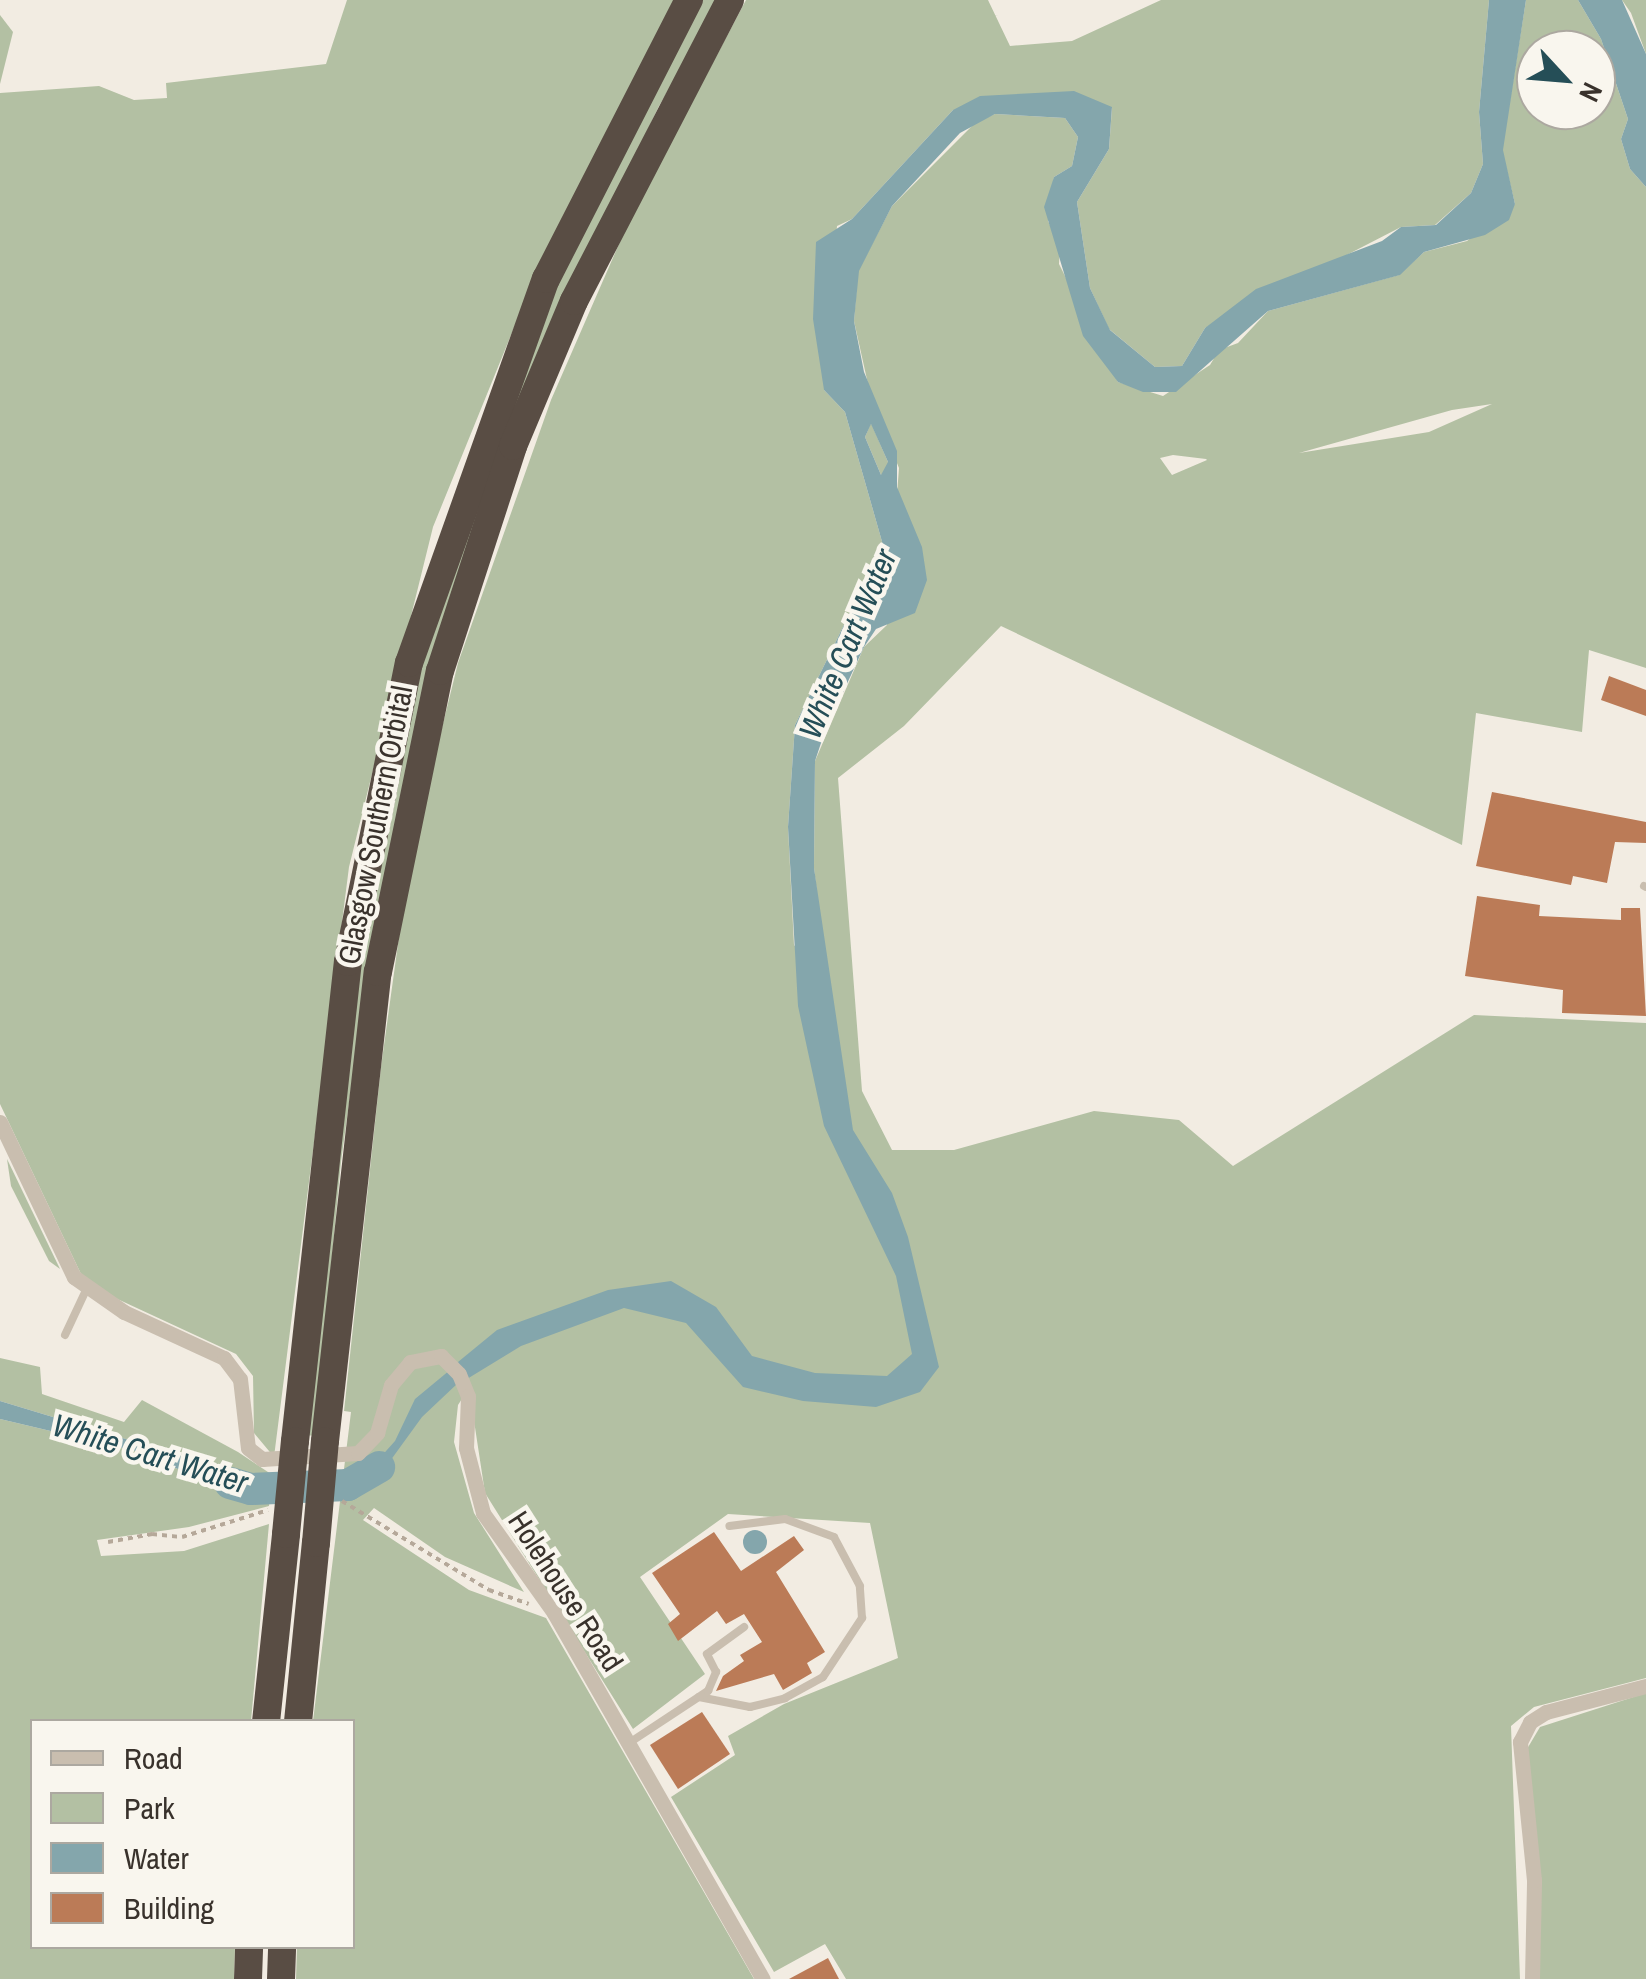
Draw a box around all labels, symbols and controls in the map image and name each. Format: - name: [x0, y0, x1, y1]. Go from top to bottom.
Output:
- north arrow: [1516, 30, 1616, 130]
- text: N: [1570, 76, 1612, 108]
- water label: White Cart Water: [791, 543, 905, 745]
- street label: Glasgow Southern Orbital: [330, 683, 420, 967]
- water label: White Cart Water: [48, 1406, 252, 1502]
- street label: Holehouse Road: [501, 1504, 631, 1678]
- legend: [30, 1719, 355, 1949]
- text: Road: [124, 1738, 183, 1778]
- text: Park: [124, 1788, 175, 1828]
- text: Water: [124, 1838, 189, 1878]
- text: Building: [124, 1888, 214, 1928]

